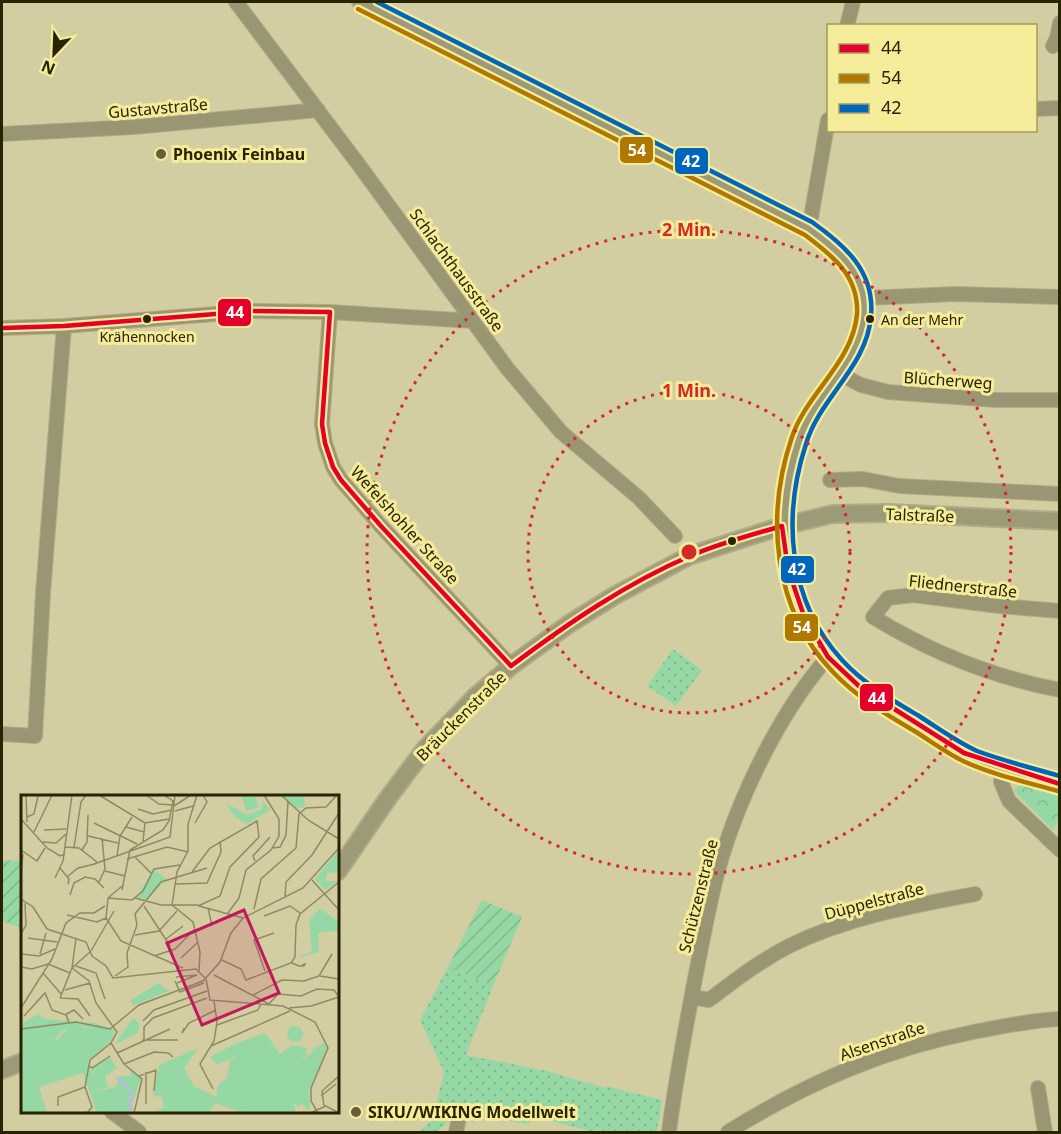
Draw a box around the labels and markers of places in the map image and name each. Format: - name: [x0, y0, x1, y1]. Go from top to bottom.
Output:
- place label: Phoenix Feinbau: [173, 143, 305, 165]
- marker: Phoenix Feinbau: [154, 147, 168, 161]
- place label: An der Mehr: [881, 310, 963, 329]
- marker: Krähennocken: [141, 313, 153, 325]
- marker: An der Mehr: [864, 313, 876, 325]
- place label: Krähennocken: [99, 327, 195, 346]
- unlabelled marker: [726, 535, 738, 547]
- centre of rings: [679, 542, 699, 562]
- place label: SIKU//WIKING Modellwelt: [368, 1101, 576, 1123]
- marker: SIKU//WIKING Modellwelt: [349, 1105, 363, 1119]

